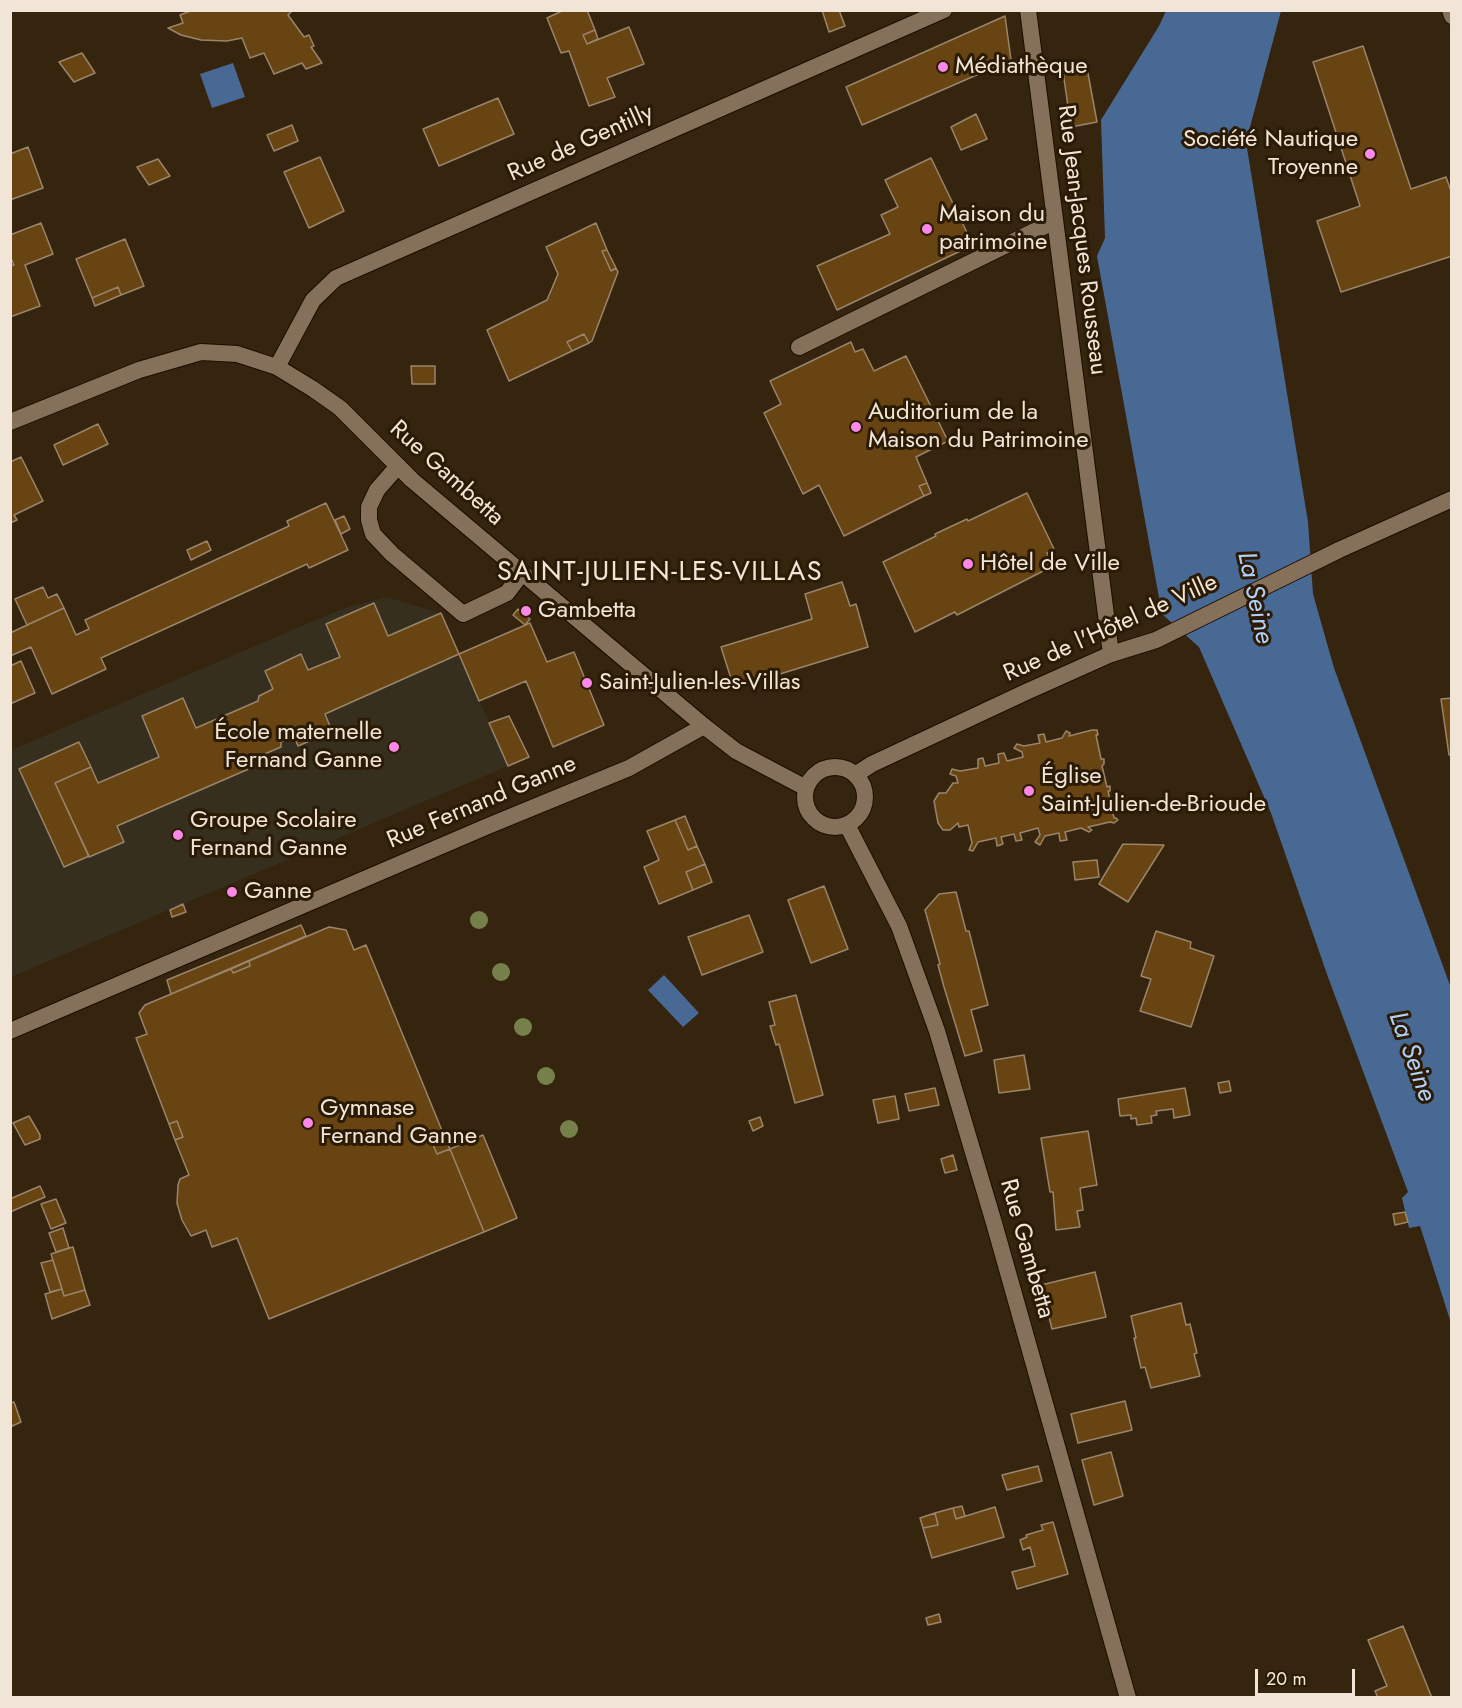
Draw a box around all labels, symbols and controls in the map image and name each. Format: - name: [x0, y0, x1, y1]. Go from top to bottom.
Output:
- place label: Médiathèque: [955, 53, 1088, 81]
- marker: Médiathèque: [936, 60, 950, 74]
- street label: Rue de Gentilly: [504, 99, 658, 189]
- street label: Rue Jean-Jacques Rousseau: [1050, 103, 1112, 377]
- place label: Société Nautique Troyenne: [1183, 126, 1358, 182]
- marker: Société Nautique Troyenne: [1363, 147, 1377, 161]
- place label: Maison du patrimoine: [939, 201, 1047, 257]
- marker: Maison du patrimoine: [920, 222, 934, 236]
- place label: Auditorium de la Maison du Patrimoine: [868, 399, 1089, 455]
- street label: Rue Gambetta: [383, 415, 509, 533]
- marker: Auditorium de la Maison du Patrimoine: [849, 420, 863, 434]
- water label: La Seine: [1229, 549, 1279, 647]
- place label: Hôtel de Ville: [980, 550, 1120, 578]
- district label: SAINT-JULIEN-LES-VILLAS: [497, 557, 823, 589]
- marker: Hôtel de Ville: [961, 557, 975, 571]
- street label: Rue de l'Hôtel de Ville: [1000, 569, 1222, 689]
- place label: Gambetta: [538, 597, 636, 625]
- marker: Gambetta: [519, 604, 533, 618]
- place label: Saint-Julien-les-Villas: [599, 669, 800, 697]
- marker: Saint-Julien-les-Villas: [580, 676, 594, 690]
- place label: École maternelle Fernand Ganne: [214, 719, 382, 775]
- marker: École maternelle Fernand Ganne: [387, 740, 401, 754]
- street label: Rue Fernand Ganne: [383, 750, 581, 856]
- place label: Église Saint-Julien-de-Brioude: [1041, 763, 1266, 819]
- marker: Église Saint-Julien-de-Brioude: [1022, 784, 1036, 798]
- place label: Groupe Scolaire Fernand Ganne: [190, 807, 357, 863]
- marker: Groupe Scolaire Fernand Ganne: [171, 828, 185, 842]
- place label: Ganne: [244, 878, 312, 906]
- marker: Ganne: [225, 885, 239, 899]
- water label: La Seine: [1380, 1008, 1442, 1106]
- place label: Gymnase Fernand Ganne: [320, 1095, 477, 1151]
- marker: Gymnase Fernand Ganne: [301, 1116, 315, 1130]
- street label: Rue Gambetta: [992, 1176, 1060, 1322]
- scale bar: [1258, 1657, 1358, 1695]
- text: 20 m: [1266, 1666, 1306, 1692]

